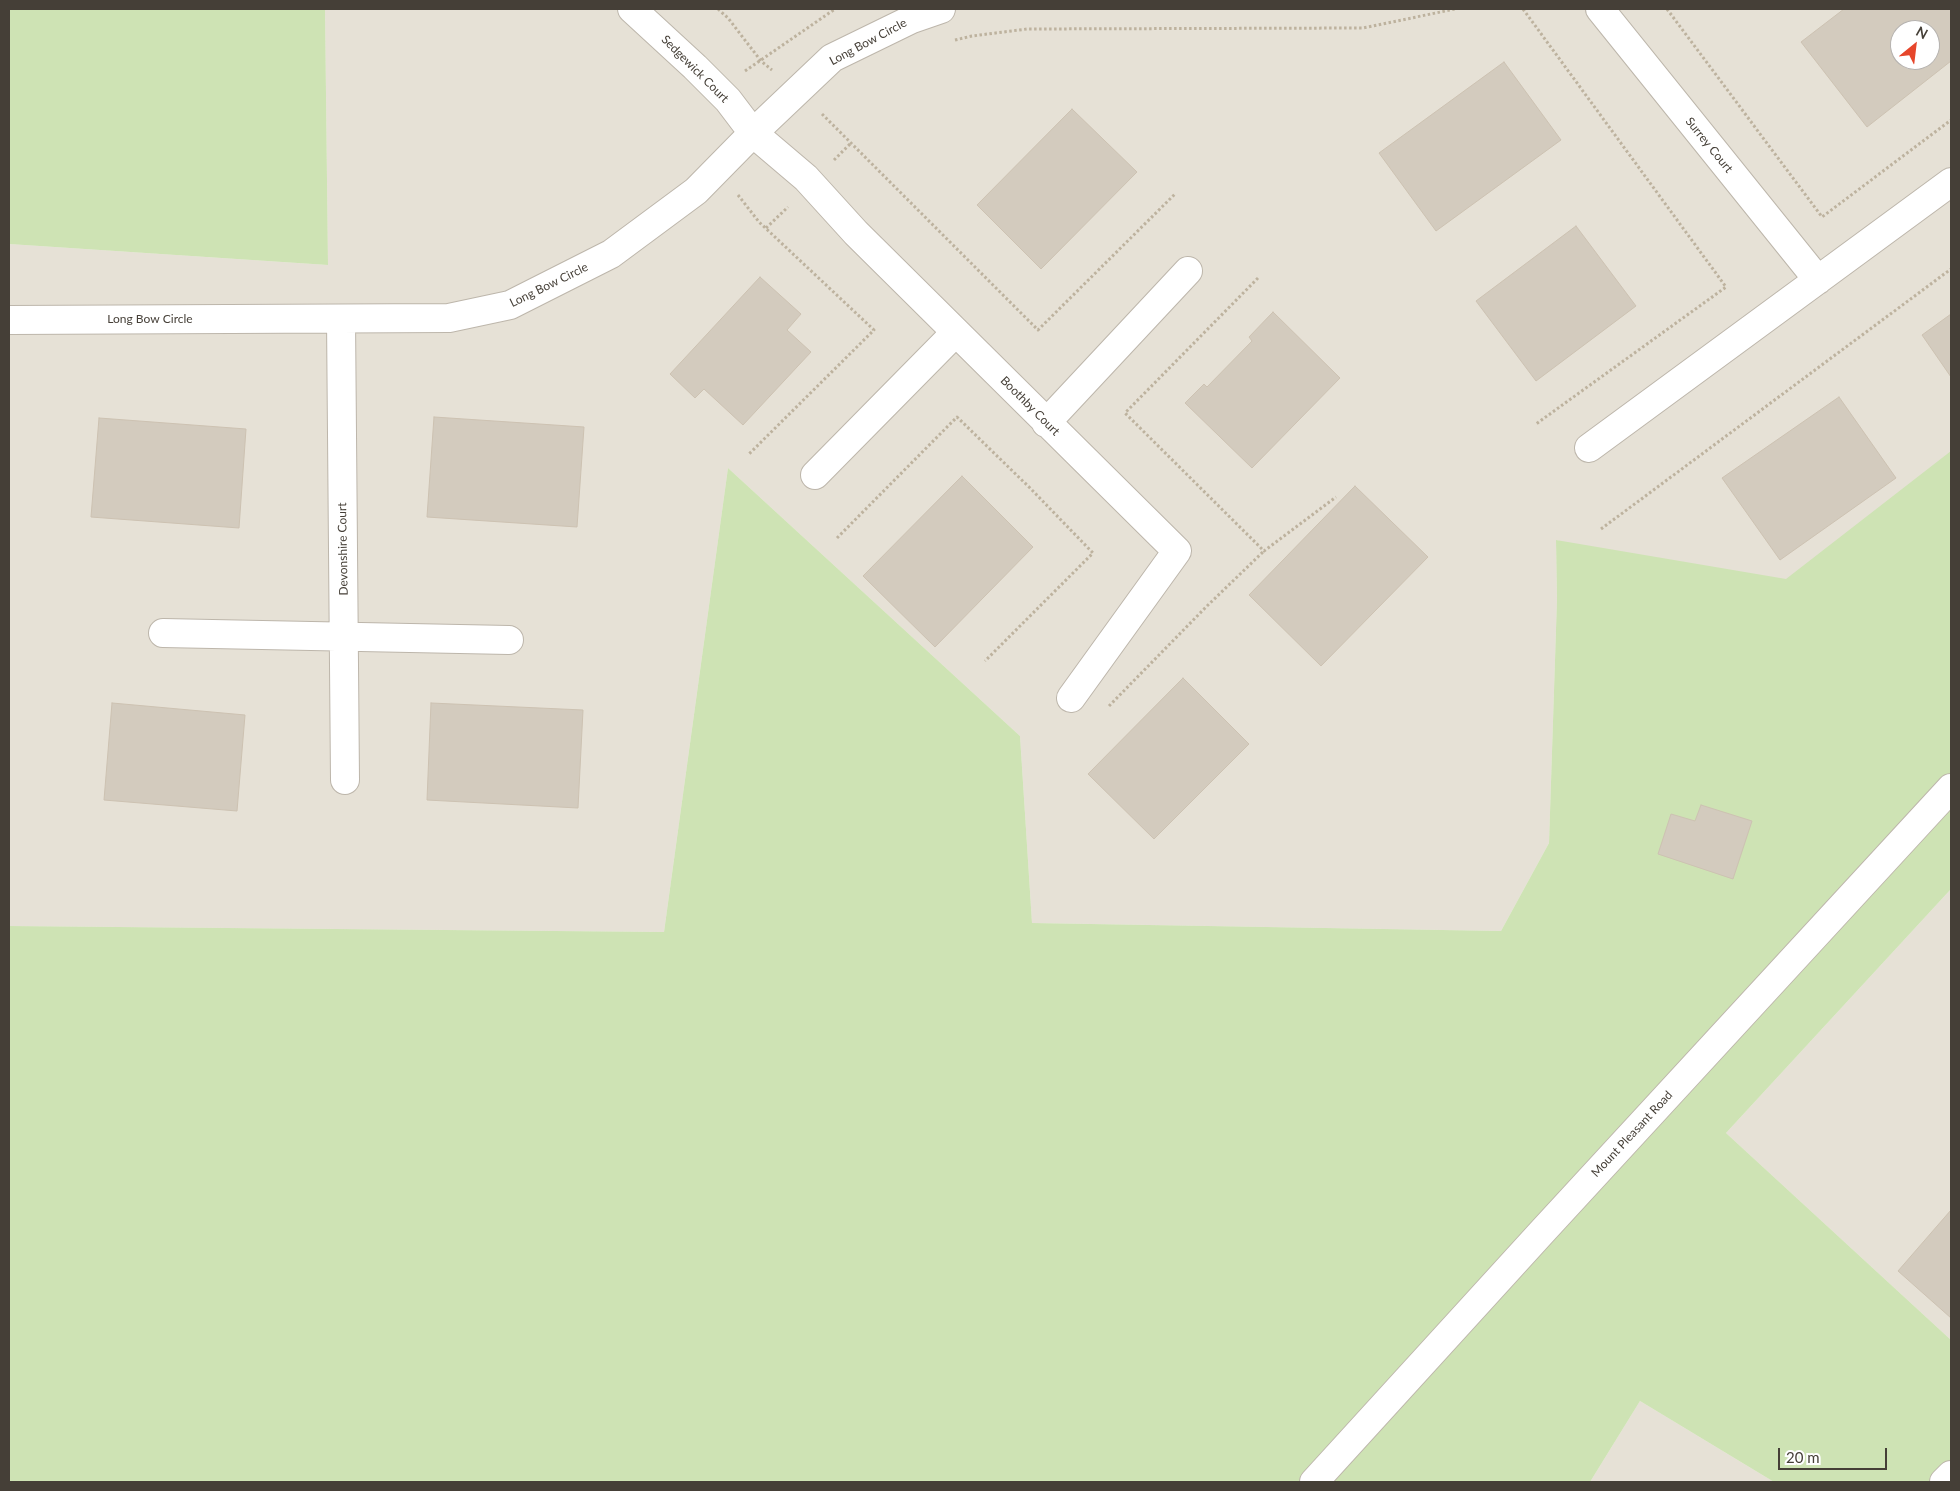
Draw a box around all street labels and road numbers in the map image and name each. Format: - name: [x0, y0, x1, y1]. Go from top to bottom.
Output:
- street label: Long Bow Circle: [827, 16, 909, 68]
- street label: Sedgewick Court: [658, 32, 732, 106]
- street label: Surrey Court: [1682, 114, 1736, 176]
- street label: Long Bow Circle: [507, 260, 591, 310]
- street label: Long Bow Circle: [107, 312, 193, 326]
- street label: Boothby Court: [997, 373, 1063, 439]
- street label: Devonshire Court: [335, 502, 351, 596]
- street label: Mount Pleasant Road: [1588, 1088, 1676, 1180]

